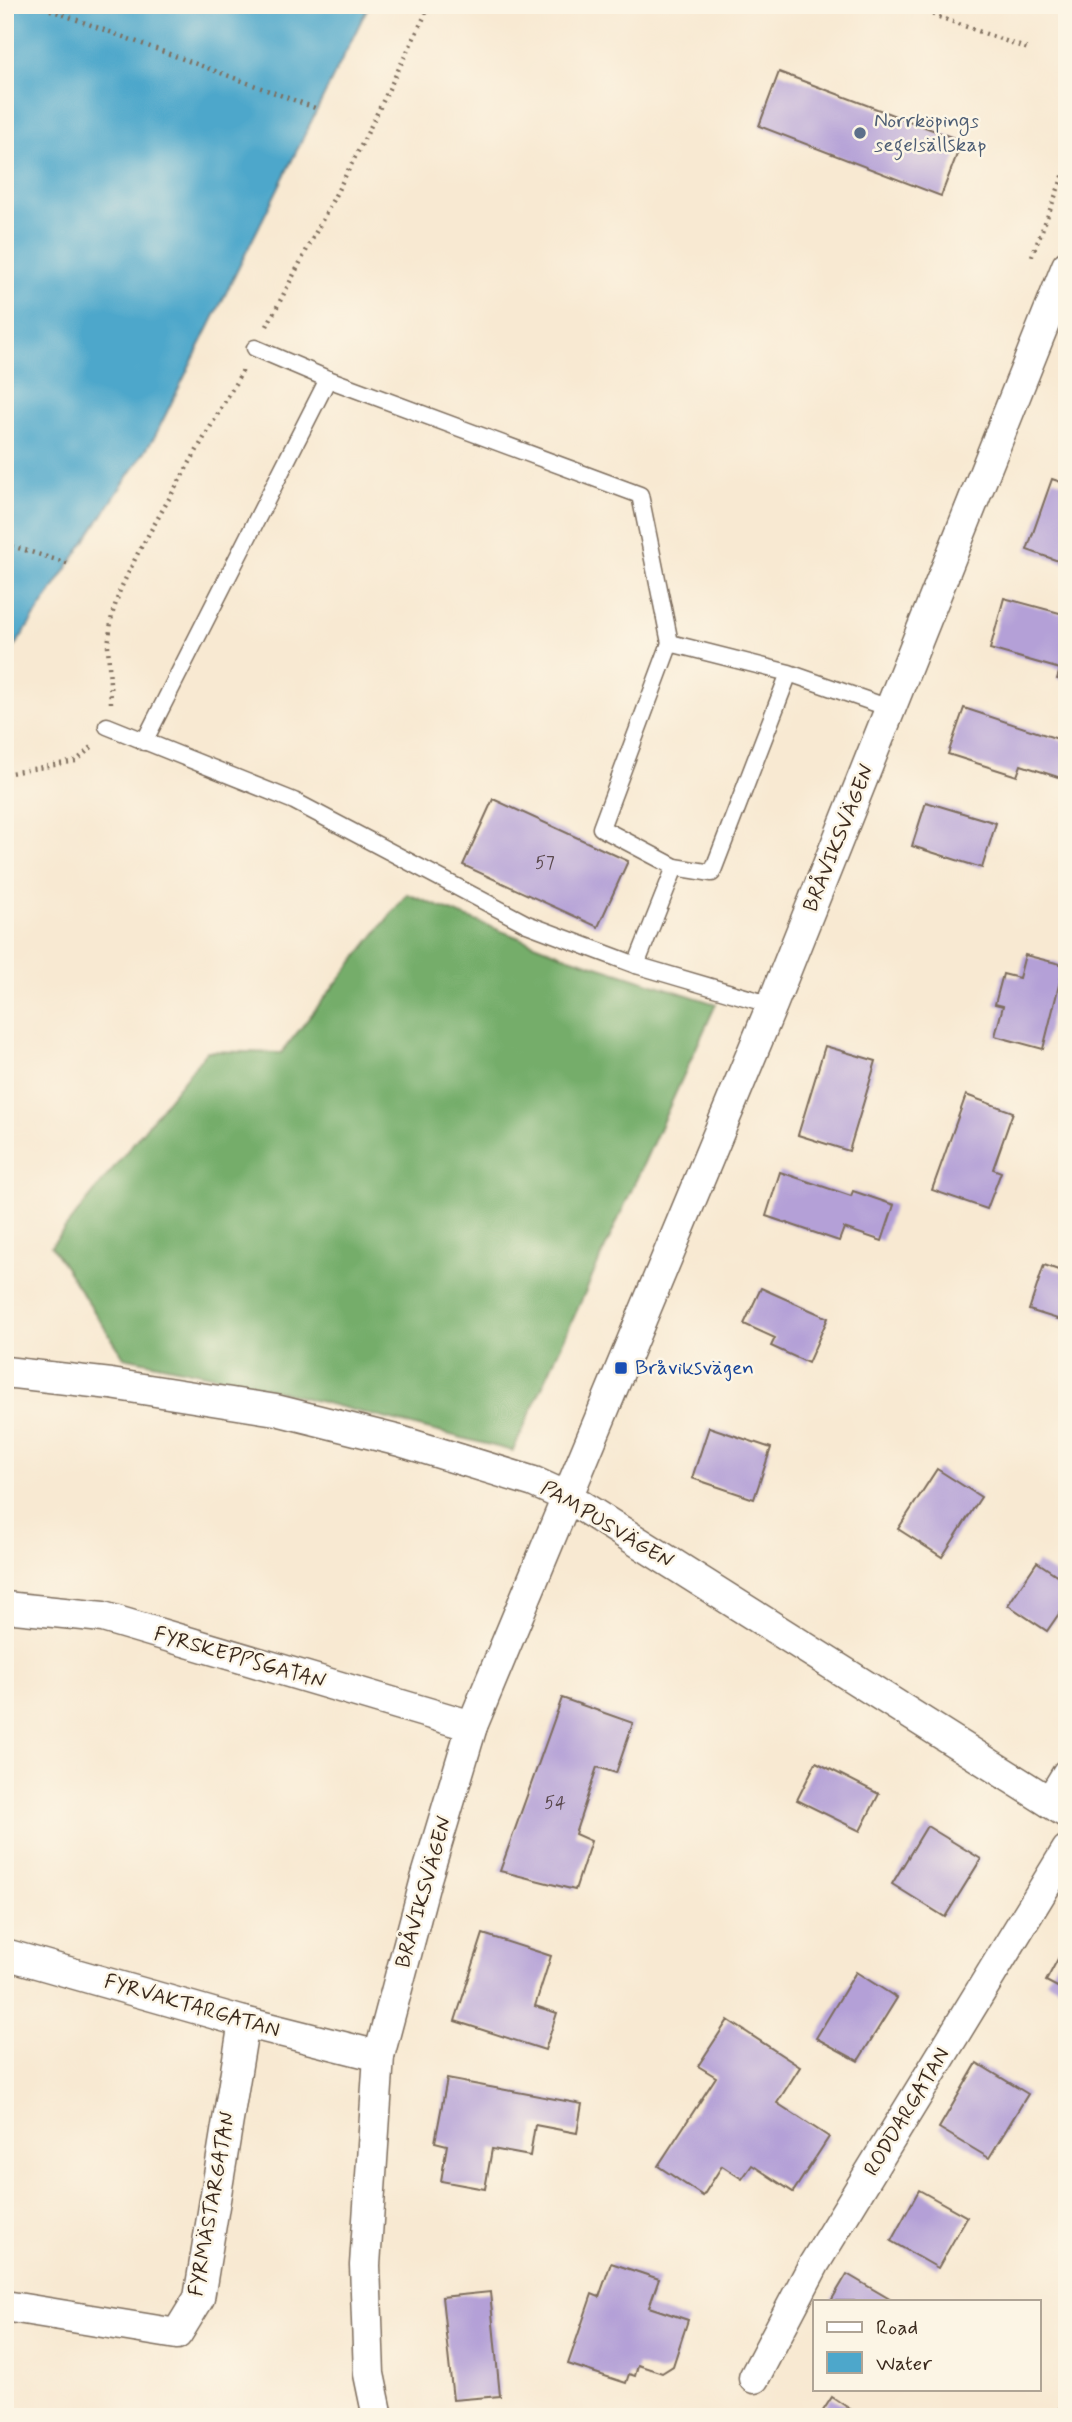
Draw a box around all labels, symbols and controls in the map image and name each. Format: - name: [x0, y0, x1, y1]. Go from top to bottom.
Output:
- place label: Norrköpings segelsällskap: [874, 107, 987, 161]
- marker: Norrköpings segelsällskap: [852, 125, 868, 141]
- street label: BRÅVIKSVÄGEN: [797, 760, 881, 916]
- house number: 57: [535, 851, 555, 875]
- place label: Bråviksvägen: [635, 1354, 754, 1382]
- marker: Bråviksvägen: [613, 1360, 629, 1376]
- street label: PAMPUSVÄGEN: [535, 1474, 679, 1576]
- street label: FYRSKEPPSGATAN: [151, 1620, 329, 1696]
- house number: 54: [544, 1791, 566, 1815]
- street label: BRÅVIKSVÄGEN: [389, 1813, 459, 1971]
- street label: FYRVAKTARGATAN: [101, 1968, 283, 2044]
- street label: RODDARGATAN: [858, 2043, 956, 2181]
- street label: FYRMÄSTARGATAN: [182, 2109, 242, 2298]
- legend: [813, 2300, 1040, 2390]
- text: Road: [876, 2314, 918, 2342]
- text: Water: [876, 2350, 932, 2378]

